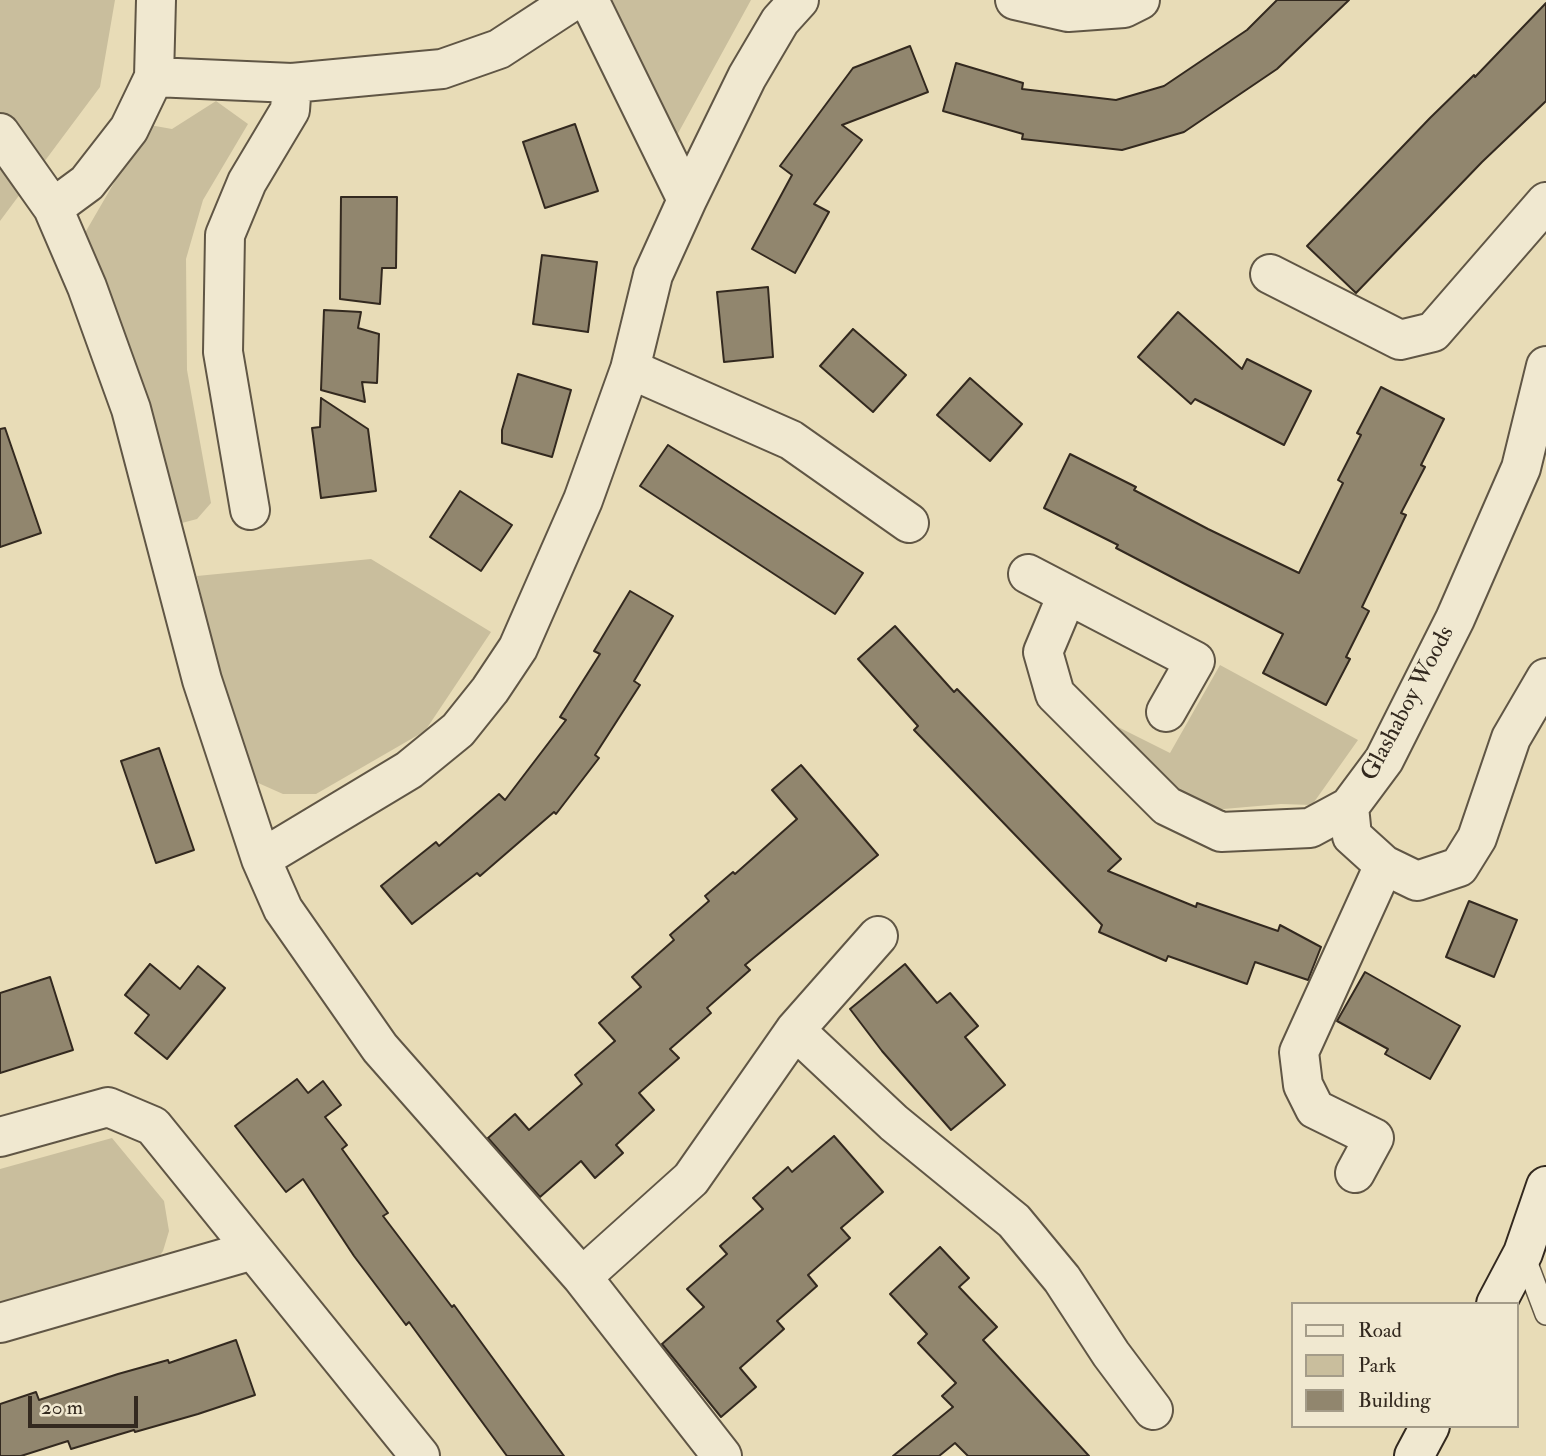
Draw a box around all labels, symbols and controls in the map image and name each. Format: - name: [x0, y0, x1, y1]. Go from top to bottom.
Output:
- street label: Glashaboy Woods: [1356, 622, 1462, 786]
- legend: [1290, 1302, 1518, 1428]
- text: Road: [1358, 1317, 1402, 1344]
- text: Park: [1358, 1352, 1396, 1379]
- scale bar: [32, 1382, 142, 1426]
- text: Building: [1358, 1387, 1431, 1414]
- text: 20 m: [41, 1394, 83, 1421]

